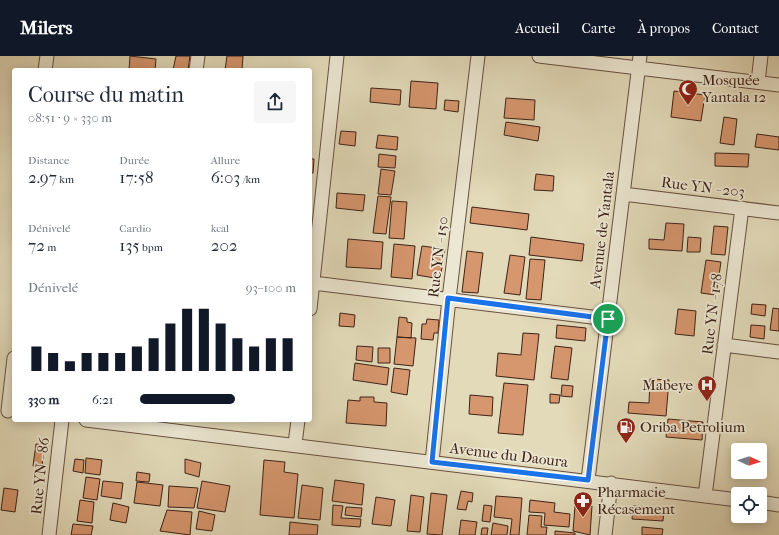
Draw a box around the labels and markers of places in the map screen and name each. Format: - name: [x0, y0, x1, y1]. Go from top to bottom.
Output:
- place label: Mosquée Yantala 12: [701, 71, 766, 106]
- mosque icon: Mosquée Yantala 12: [677, 78, 699, 106]
- pin: [591, 302, 625, 336]
- hospital icon: Mabeye: [696, 374, 718, 402]
- place label: Mabeye: [642, 376, 694, 394]
- fuel station icon: Oriba Petrolium: [615, 416, 637, 444]
- place label: Oriba Petrolium: [640, 418, 746, 436]
- place label: Pharmacie Récasement: [597, 483, 676, 518]
- pharmacy icon: Pharmacie Récasement: [572, 490, 594, 518]

